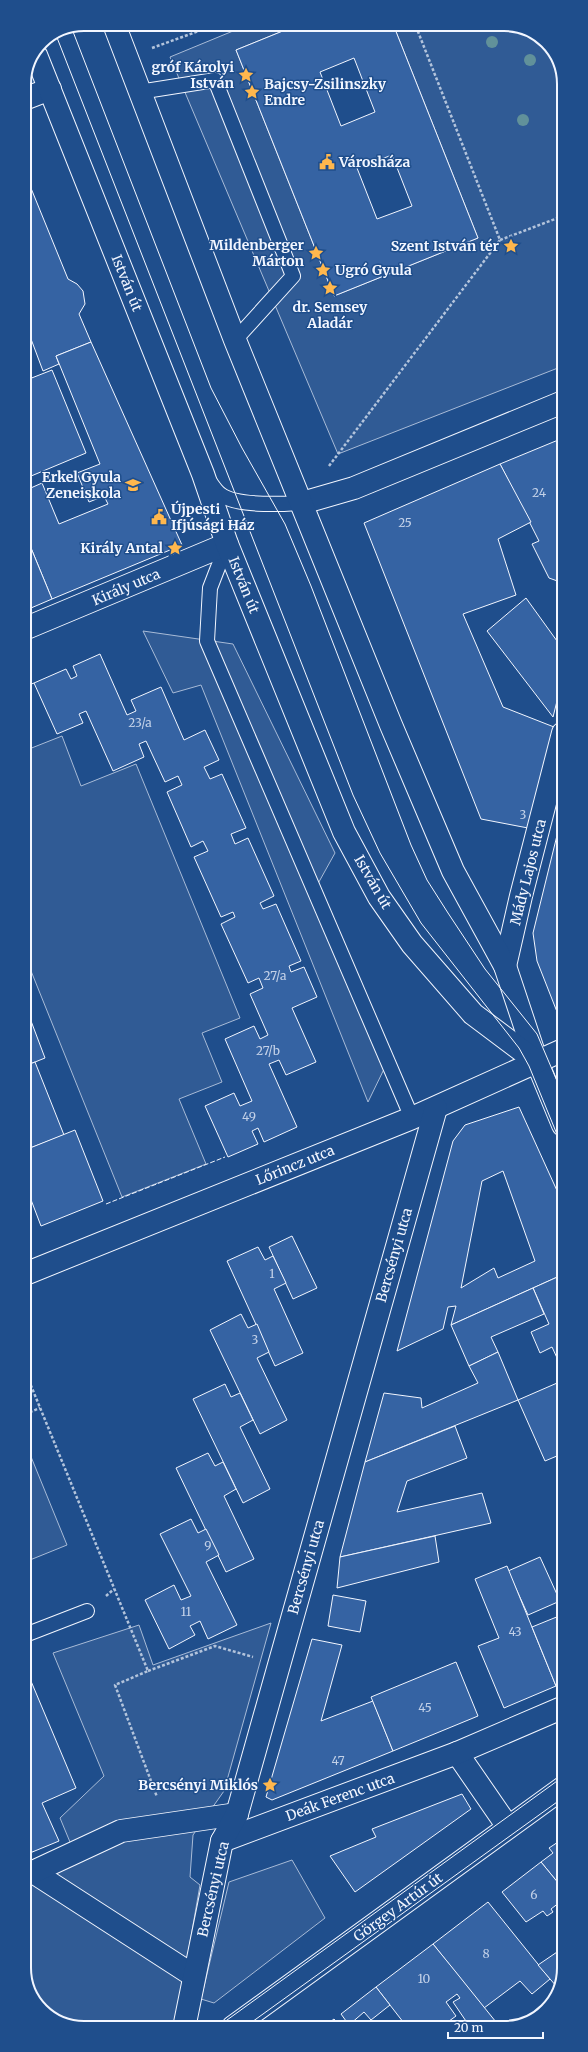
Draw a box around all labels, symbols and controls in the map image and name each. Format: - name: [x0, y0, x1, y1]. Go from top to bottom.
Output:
- place label: gróf Károlyi István: [152, 58, 234, 92]
- place icon: gróf Károlyi István: [237, 66, 255, 84]
- place label: Bajcsy-Zsilinszky Endre: [264, 75, 387, 109]
- place icon: Bajcsy-Zsilinszky Endre: [243, 83, 261, 101]
- public building icon: Városháza: [318, 153, 336, 171]
- place label: Városháza: [338, 153, 410, 171]
- place label: Mildenberger Márton: [210, 236, 304, 270]
- place label: Szent István tér: [391, 237, 499, 255]
- place icon: Szent István tér: [502, 237, 520, 255]
- place icon: Mildenberger Márton: [307, 244, 325, 262]
- street label: István út: [107, 252, 147, 314]
- place icon: Ugró Gyula: [314, 261, 332, 279]
- place label: Ugró Gyula: [335, 261, 412, 279]
- place icon: dr. Semsey Aladár: [321, 279, 339, 297]
- place label: dr. Semsey Aladár: [293, 298, 368, 332]
- place label: Erkel Gyula Zeneiskola: [42, 468, 121, 502]
- school or university icon: Erkel Gyula Zeneiskola: [124, 476, 142, 494]
- house number: 24: [532, 485, 547, 500]
- place label: Újpesti Ifjúsági Ház: [171, 500, 255, 534]
- public building icon: Újpesti Ifjúsági Ház: [150, 508, 168, 526]
- house number: 25: [398, 515, 412, 530]
- place label: Király Antal: [80, 539, 163, 557]
- place icon: Király Antal: [166, 539, 184, 557]
- street label: István út: [224, 554, 264, 616]
- street label: Király utca: [89, 564, 163, 609]
- house number: 23/a: [128, 715, 152, 730]
- house number: 3: [520, 807, 527, 822]
- street label: Mády Lajos utca: [506, 817, 550, 927]
- street label: István út: [350, 852, 396, 913]
- house number: 27/a: [264, 968, 287, 983]
- house number: 27/b: [256, 1043, 280, 1058]
- house number: 49: [242, 1109, 256, 1124]
- street label: Lőrincz utca: [253, 1141, 338, 1189]
- street label: Bercsényi utca: [372, 1205, 416, 1304]
- house number: 1: [269, 1266, 275, 1281]
- house number: 3: [252, 1332, 259, 1347]
- street label: Bercsényi utca: [284, 1517, 328, 1616]
- house number: 9: [204, 1538, 212, 1553]
- house number: 11: [181, 1604, 192, 1619]
- house number: 43: [508, 1624, 522, 1639]
- house number: 45: [418, 1700, 432, 1715]
- house number: 47: [331, 1753, 345, 1768]
- street label: Deák Ferenc utca: [283, 1769, 397, 1825]
- place label: Bercsényi Miklós: [138, 1776, 258, 1794]
- place icon: Bercsényi Miklós: [261, 1776, 279, 1794]
- street label: Bercsényi utca: [193, 1839, 233, 1939]
- street label: Görgey Artúr út: [350, 1868, 447, 1945]
- house number: 6: [530, 1887, 538, 1902]
- house number: 8: [482, 1946, 490, 1961]
- house number: 10: [418, 1971, 431, 1986]
- scale bar: [448, 2014, 543, 2040]
- text: 20 m: [454, 2020, 483, 2035]

